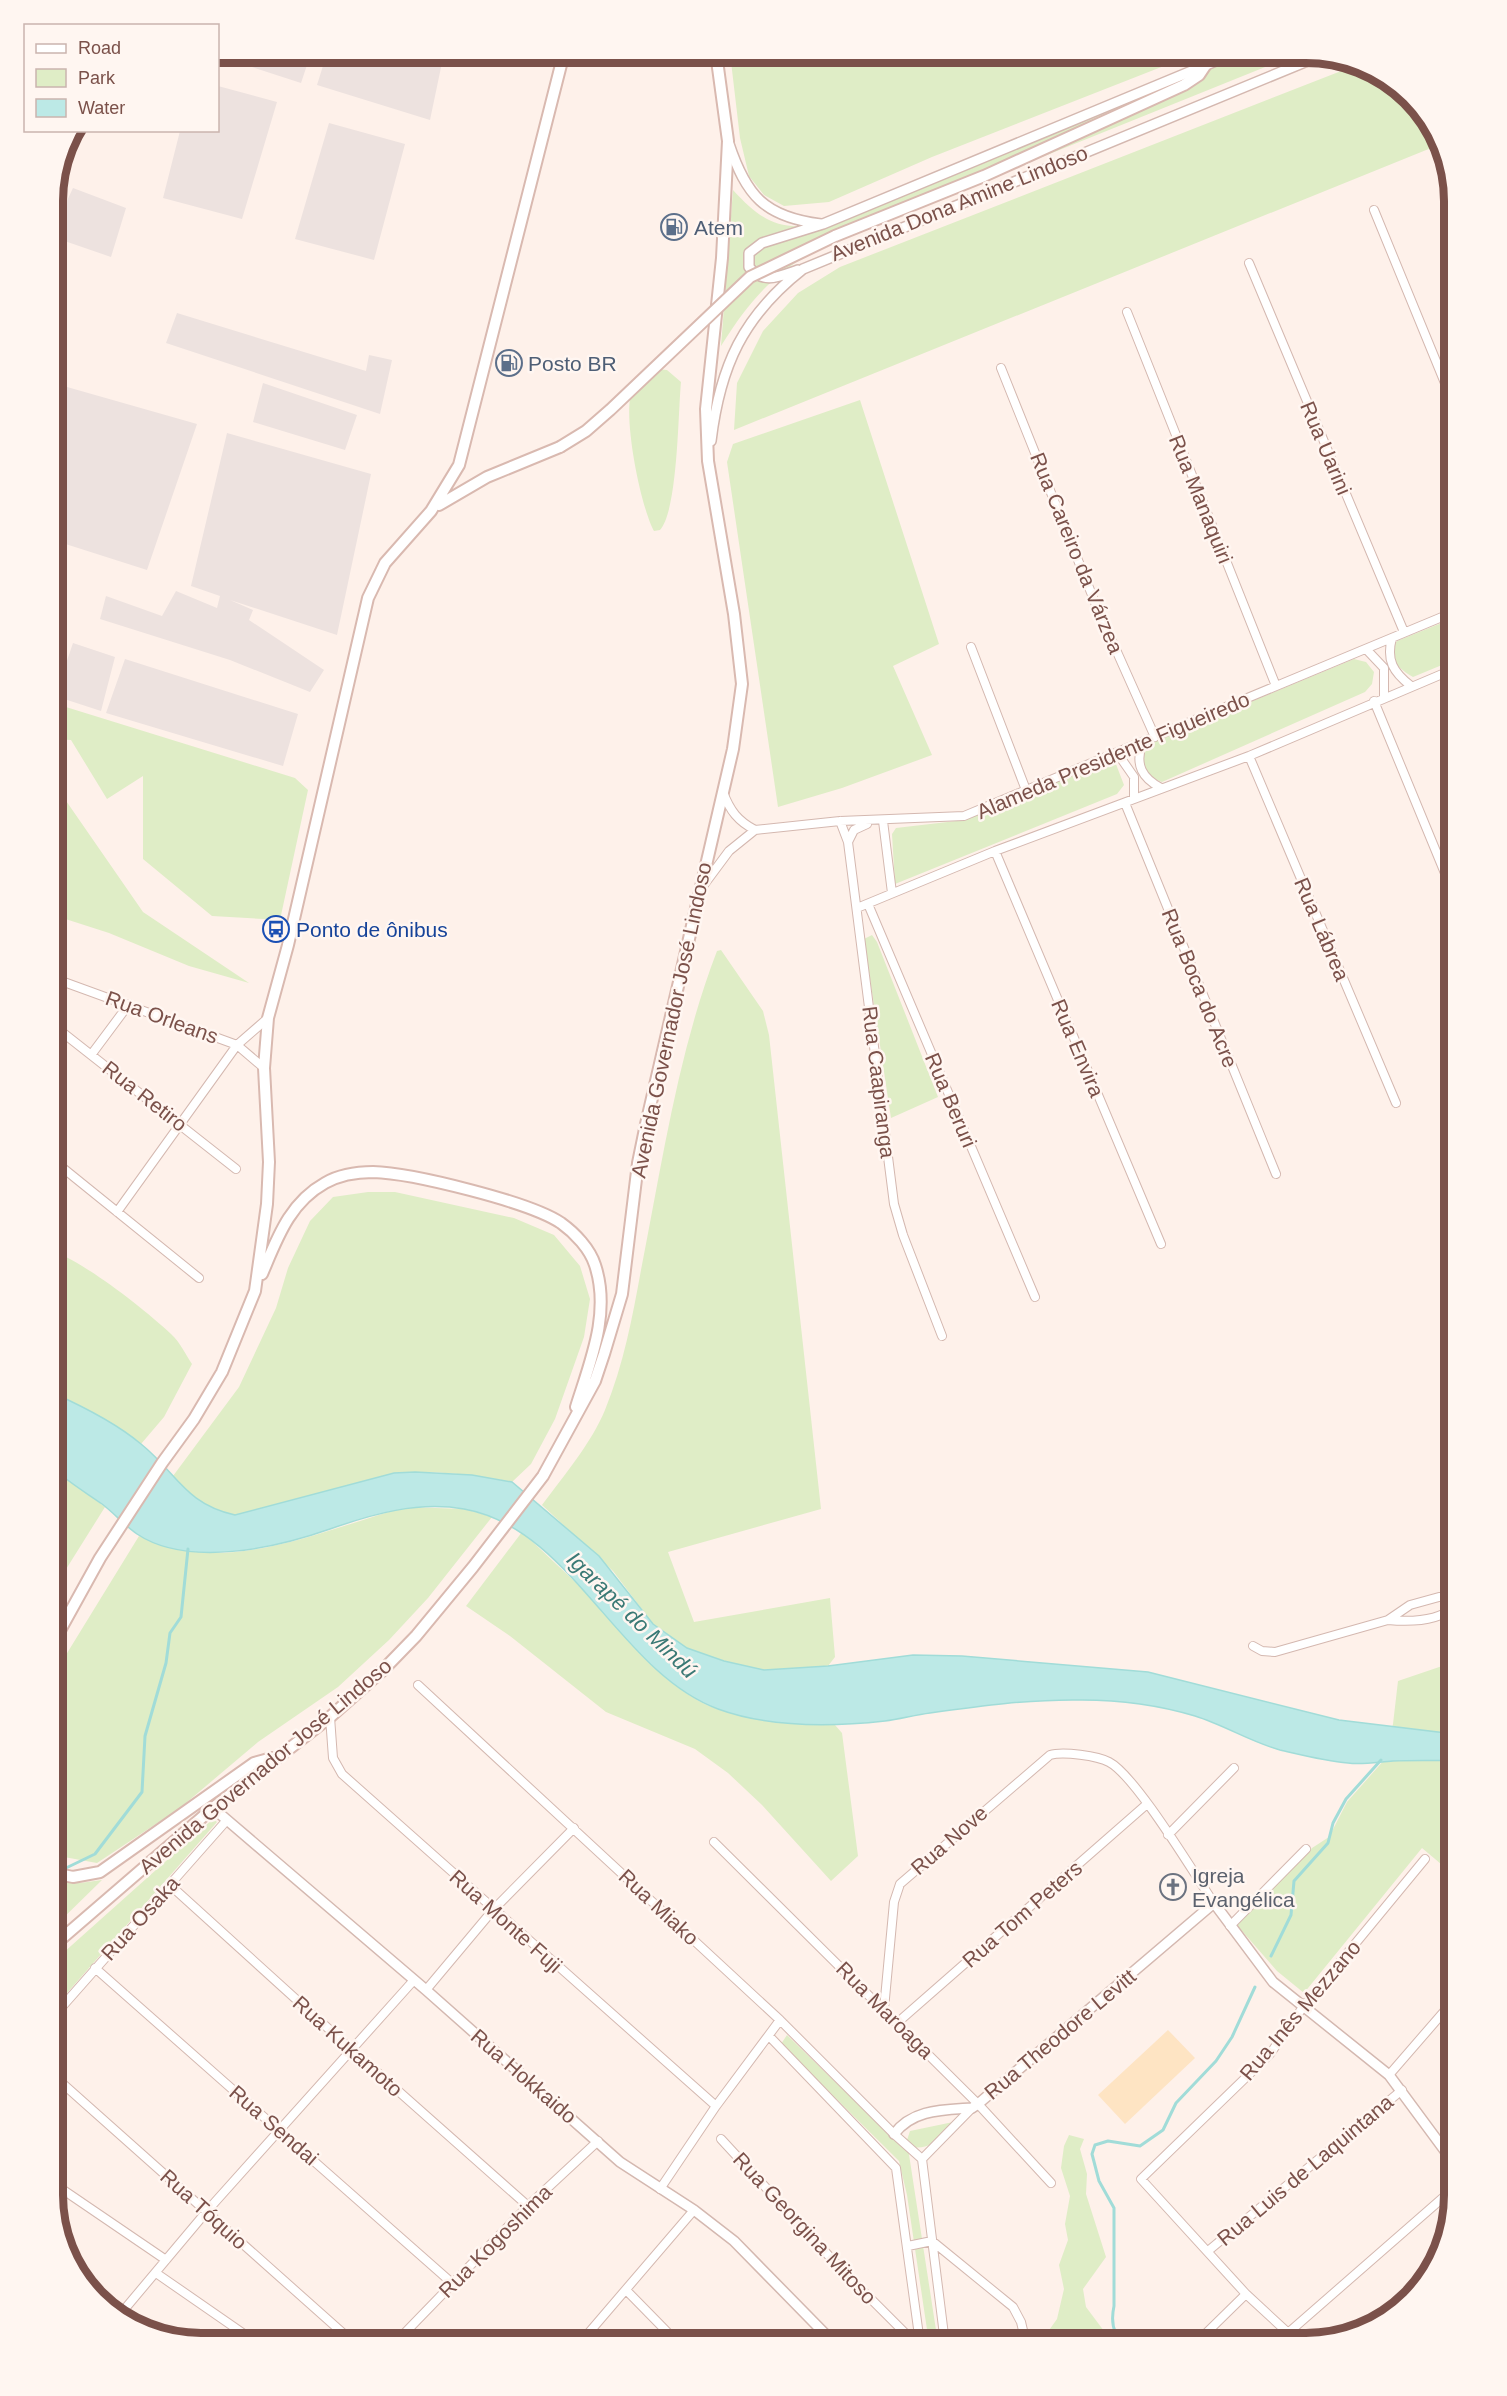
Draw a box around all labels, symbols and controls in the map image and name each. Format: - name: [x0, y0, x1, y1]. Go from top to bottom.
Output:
- legend: [24, 24, 219, 132]
- text: Road: [78, 38, 121, 58]
- text: Park: [78, 68, 116, 88]
- text: Water: [78, 98, 125, 118]
- street label: Avenida Dona Amine Lindoso: [827, 141, 1091, 265]
- fuel station icon: Atem: [659, 212, 689, 242]
- place label: Atem: [694, 216, 743, 239]
- fuel station icon: Posto BR: [494, 348, 524, 378]
- place label: Posto BR: [528, 352, 617, 375]
- street label: Rua Uarini: [1296, 398, 1356, 498]
- street label: Rua Manaquiri: [1165, 431, 1237, 567]
- street label: Rua Careiro da Várzea: [1026, 449, 1128, 657]
- street label: Alameda Presidente Figueiredo: [973, 687, 1253, 823]
- street label: Avenida Governador José Lindoso: [626, 860, 716, 1180]
- street label: Rua Lábrea: [1290, 874, 1354, 984]
- street label: Rua Boca do Acre: [1158, 905, 1242, 1071]
- bus stop icon: Ponto de ônibus: [261, 914, 291, 944]
- place label: Ponto de ônibus: [296, 918, 448, 941]
- street label: Rua Orleans: [103, 986, 221, 1048]
- street label: Rua Envira: [1047, 996, 1109, 1101]
- street label: Rua Caapiranga: [858, 1005, 900, 1160]
- street label: Rua Beruri: [921, 1049, 981, 1151]
- street label: Rua Retiro: [98, 1056, 192, 1136]
- water label: Igarapé do Mindú: [562, 1547, 702, 1683]
- street label: Avenida Governador José Lindoso: [134, 1654, 396, 1878]
- street label: Rua Nove: [906, 1801, 992, 1879]
- street label: Rua Tom Peters: [958, 1856, 1086, 1972]
- street label: Rua Miako: [614, 1864, 704, 1950]
- place label: Igreja Evangélica: [1192, 1864, 1295, 1911]
- street label: Rua Monte Fuji: [445, 1865, 567, 1977]
- street label: Rua Osaka: [96, 1871, 184, 1965]
- church icon: Igreja Evangélica: [1158, 1872, 1188, 1902]
- street label: Rua Inês Mezzano: [1235, 1936, 1365, 2084]
- street label: Rua Maroaga: [832, 1957, 938, 2063]
- street label: Rua Theodore Levitt: [980, 1964, 1140, 2104]
- street label: Rua Kukamoto: [289, 1991, 407, 2101]
- street label: Rua Hokkaido: [467, 2024, 581, 2128]
- street label: Rua Sendai: [225, 2080, 323, 2170]
- street label: Rua Luis de Laquintana: [1213, 2090, 1398, 2250]
- street label: Rua Georgina Mitoso: [729, 2148, 881, 2308]
- street label: Rua Tóquio: [156, 2164, 252, 2254]
- street label: Rua Kogoshima: [434, 2180, 556, 2302]

